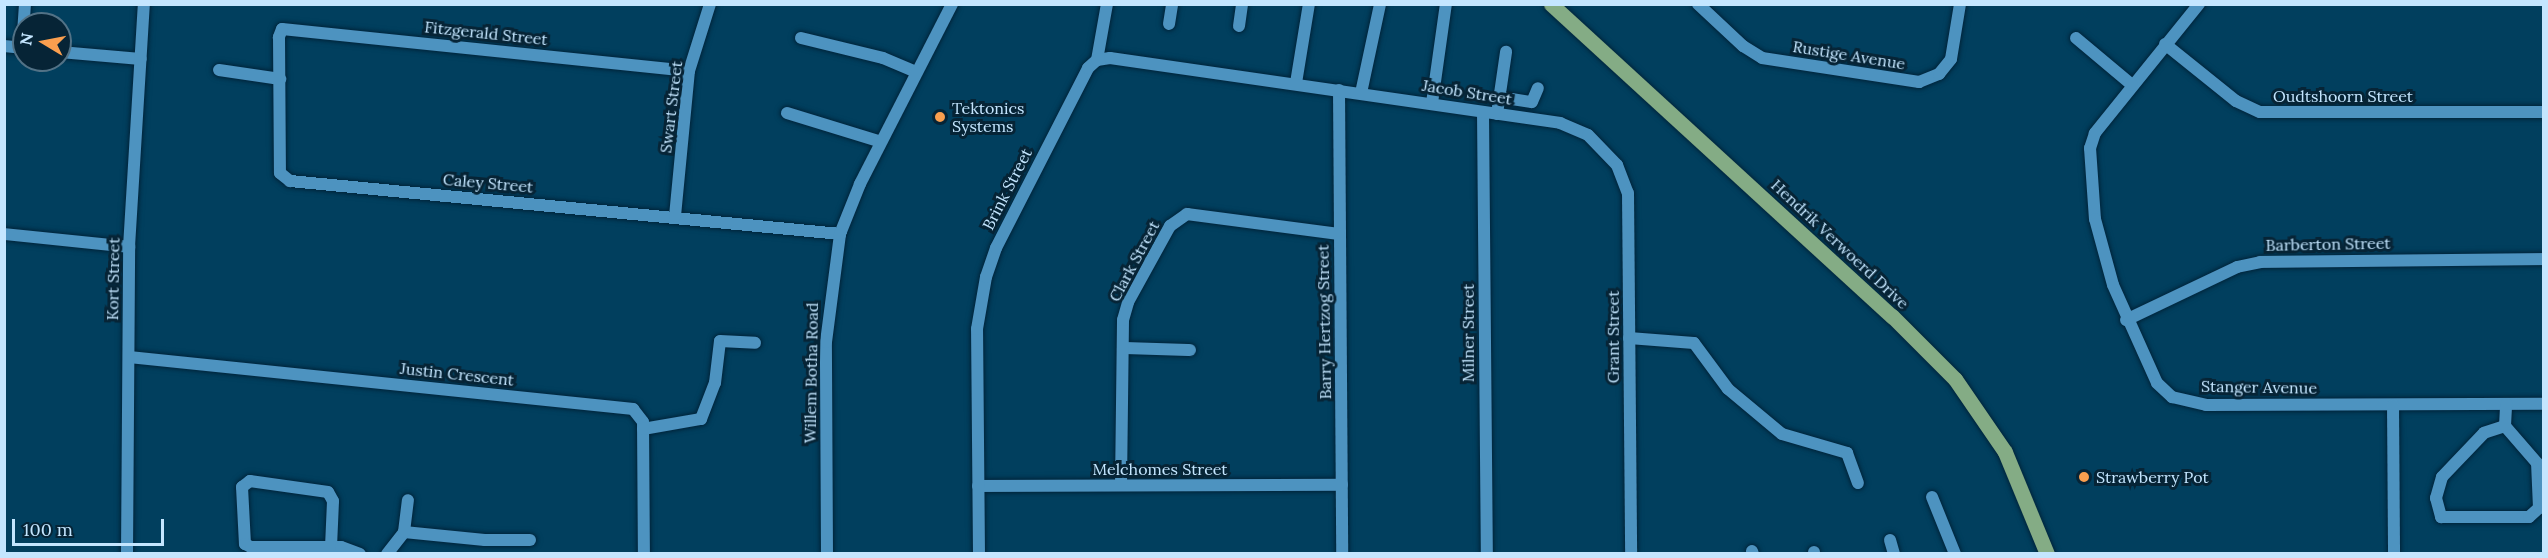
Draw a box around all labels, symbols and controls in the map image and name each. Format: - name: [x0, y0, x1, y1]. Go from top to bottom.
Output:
- north arrow: [12, 12, 72, 72]
- street label: Fitzgerald Street: [423, 17, 549, 49]
- text: N: [15, 31, 37, 47]
- street label: Rustige Avenue: [1791, 37, 1907, 73]
- street label: Swart Street: [656, 60, 686, 154]
- street label: Jacob Street: [1421, 75, 1513, 109]
- street label: Oudtshoorn Street: [2273, 86, 2413, 106]
- place label: Tektonics Systems: [952, 98, 1024, 136]
- marker: Tektonics Systems: [933, 110, 947, 124]
- street label: Brink Street: [978, 145, 1036, 233]
- street label: Caley Street: [442, 169, 534, 197]
- street label: Hendrik Verwoerd Drive: [1767, 175, 1913, 313]
- street label: Clark Street: [1105, 217, 1163, 305]
- street label: Barberton Street: [2265, 233, 2391, 255]
- street label: Kort Street: [103, 237, 123, 321]
- street label: Barry Hertzog Street: [1313, 244, 1335, 400]
- street label: Milner Street: [1458, 284, 1478, 382]
- street label: Grant Street: [1603, 291, 1623, 383]
- street label: Willem Botha Road: [800, 302, 822, 444]
- street label: Justin Crescent: [399, 358, 515, 390]
- street label: Stanger Avenue: [2201, 376, 2317, 398]
- street label: Melchomes Street: [1092, 459, 1228, 479]
- place label: Strawberry Pot: [2096, 467, 2209, 487]
- marker: Strawberry Pot: [2077, 470, 2091, 484]
- scale bar: [15, 507, 166, 545]
- text: 100 m: [23, 518, 73, 541]

